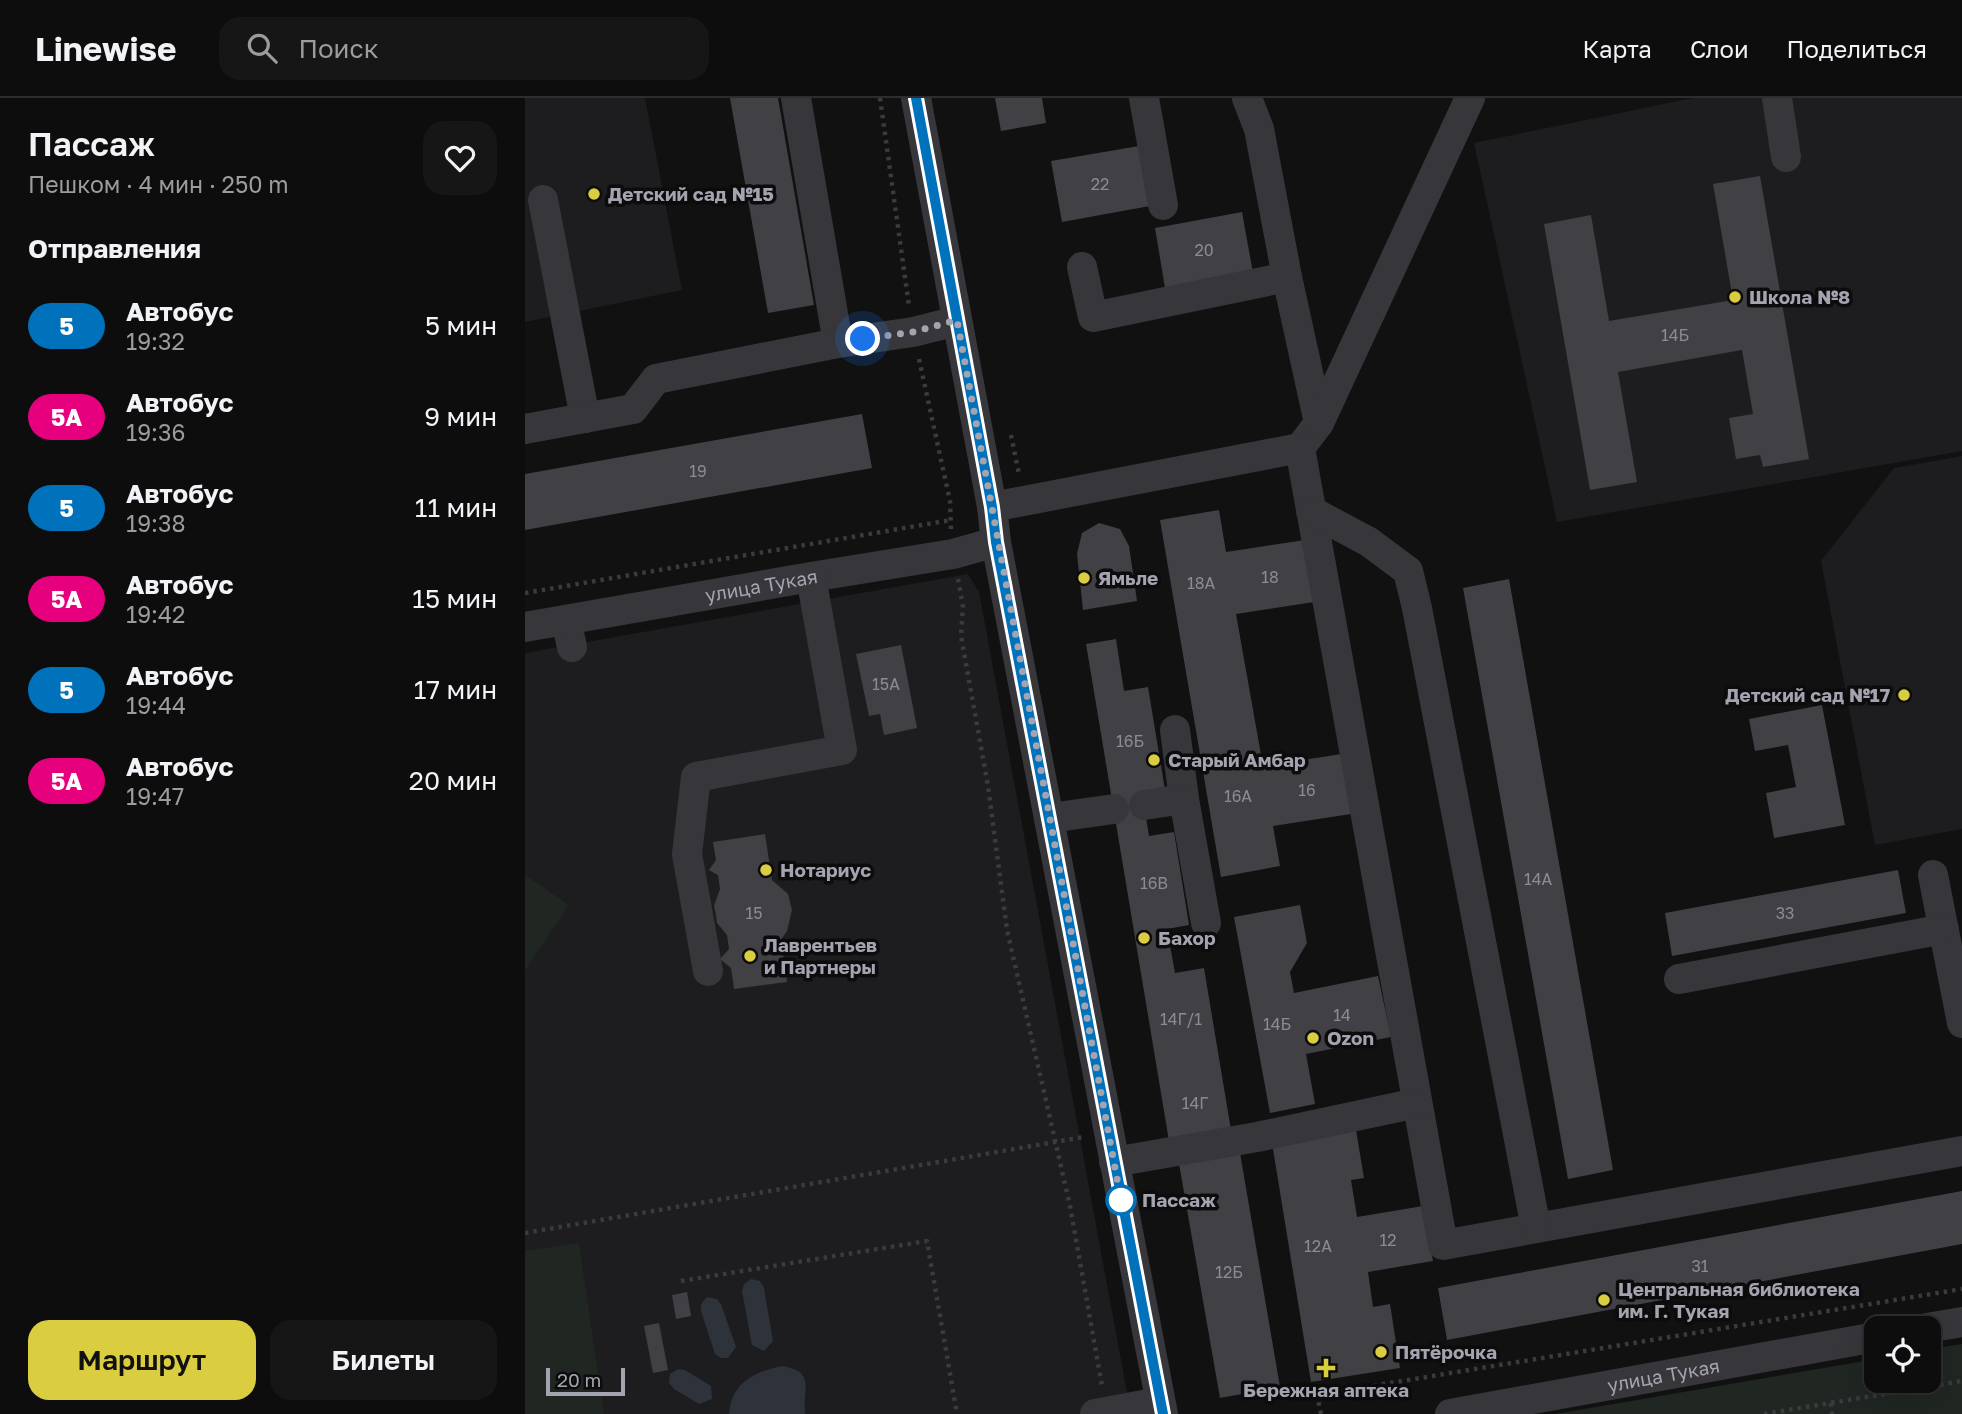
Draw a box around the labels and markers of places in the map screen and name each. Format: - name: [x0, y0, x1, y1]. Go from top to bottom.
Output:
- place label: Детский сад №15: [608, 182, 774, 205]
- marker: Детский сад №15: [586, 186, 602, 202]
- place label: Школа №8: [1749, 285, 1850, 308]
- marker: Школа №8: [1727, 289, 1743, 305]
- place label: Ямьле: [1098, 566, 1158, 589]
- marker: Ямьле: [1076, 570, 1092, 586]
- place label: Детский сад №17: [1725, 683, 1890, 706]
- marker: Детский сад №17: [1896, 687, 1912, 703]
- place label: Старый Амбар: [1168, 748, 1306, 771]
- marker: Старый Амбар: [1146, 752, 1162, 768]
- place label: Нотариус: [780, 858, 871, 881]
- marker: Нотариус: [758, 862, 774, 878]
- place label: Бахор: [1158, 926, 1216, 949]
- marker: Бахор: [1136, 930, 1152, 946]
- place label: Лаврентьев и Партнеры: [764, 933, 877, 978]
- marker: Лаврентьев и Партнеры: [742, 948, 758, 964]
- place label: Ozon: [1327, 1026, 1374, 1049]
- marker: Ozon: [1305, 1030, 1321, 1046]
- marker: Пассаж: [1106, 1185, 1136, 1215]
- place label: Пассаж: [1142, 1188, 1216, 1211]
- place label: Центральная библиотека им. Г. Тукая: [1618, 1277, 1860, 1322]
- marker: Центральная библиотека им. Г. Тукая: [1596, 1292, 1612, 1308]
- place label: Пятёрочка: [1395, 1340, 1497, 1363]
- marker: Пятёрочка: [1373, 1344, 1389, 1360]
- marker: Бережная аптека: [1318, 1360, 1334, 1376]
- place label: Бережная аптека: [1243, 1378, 1409, 1401]

